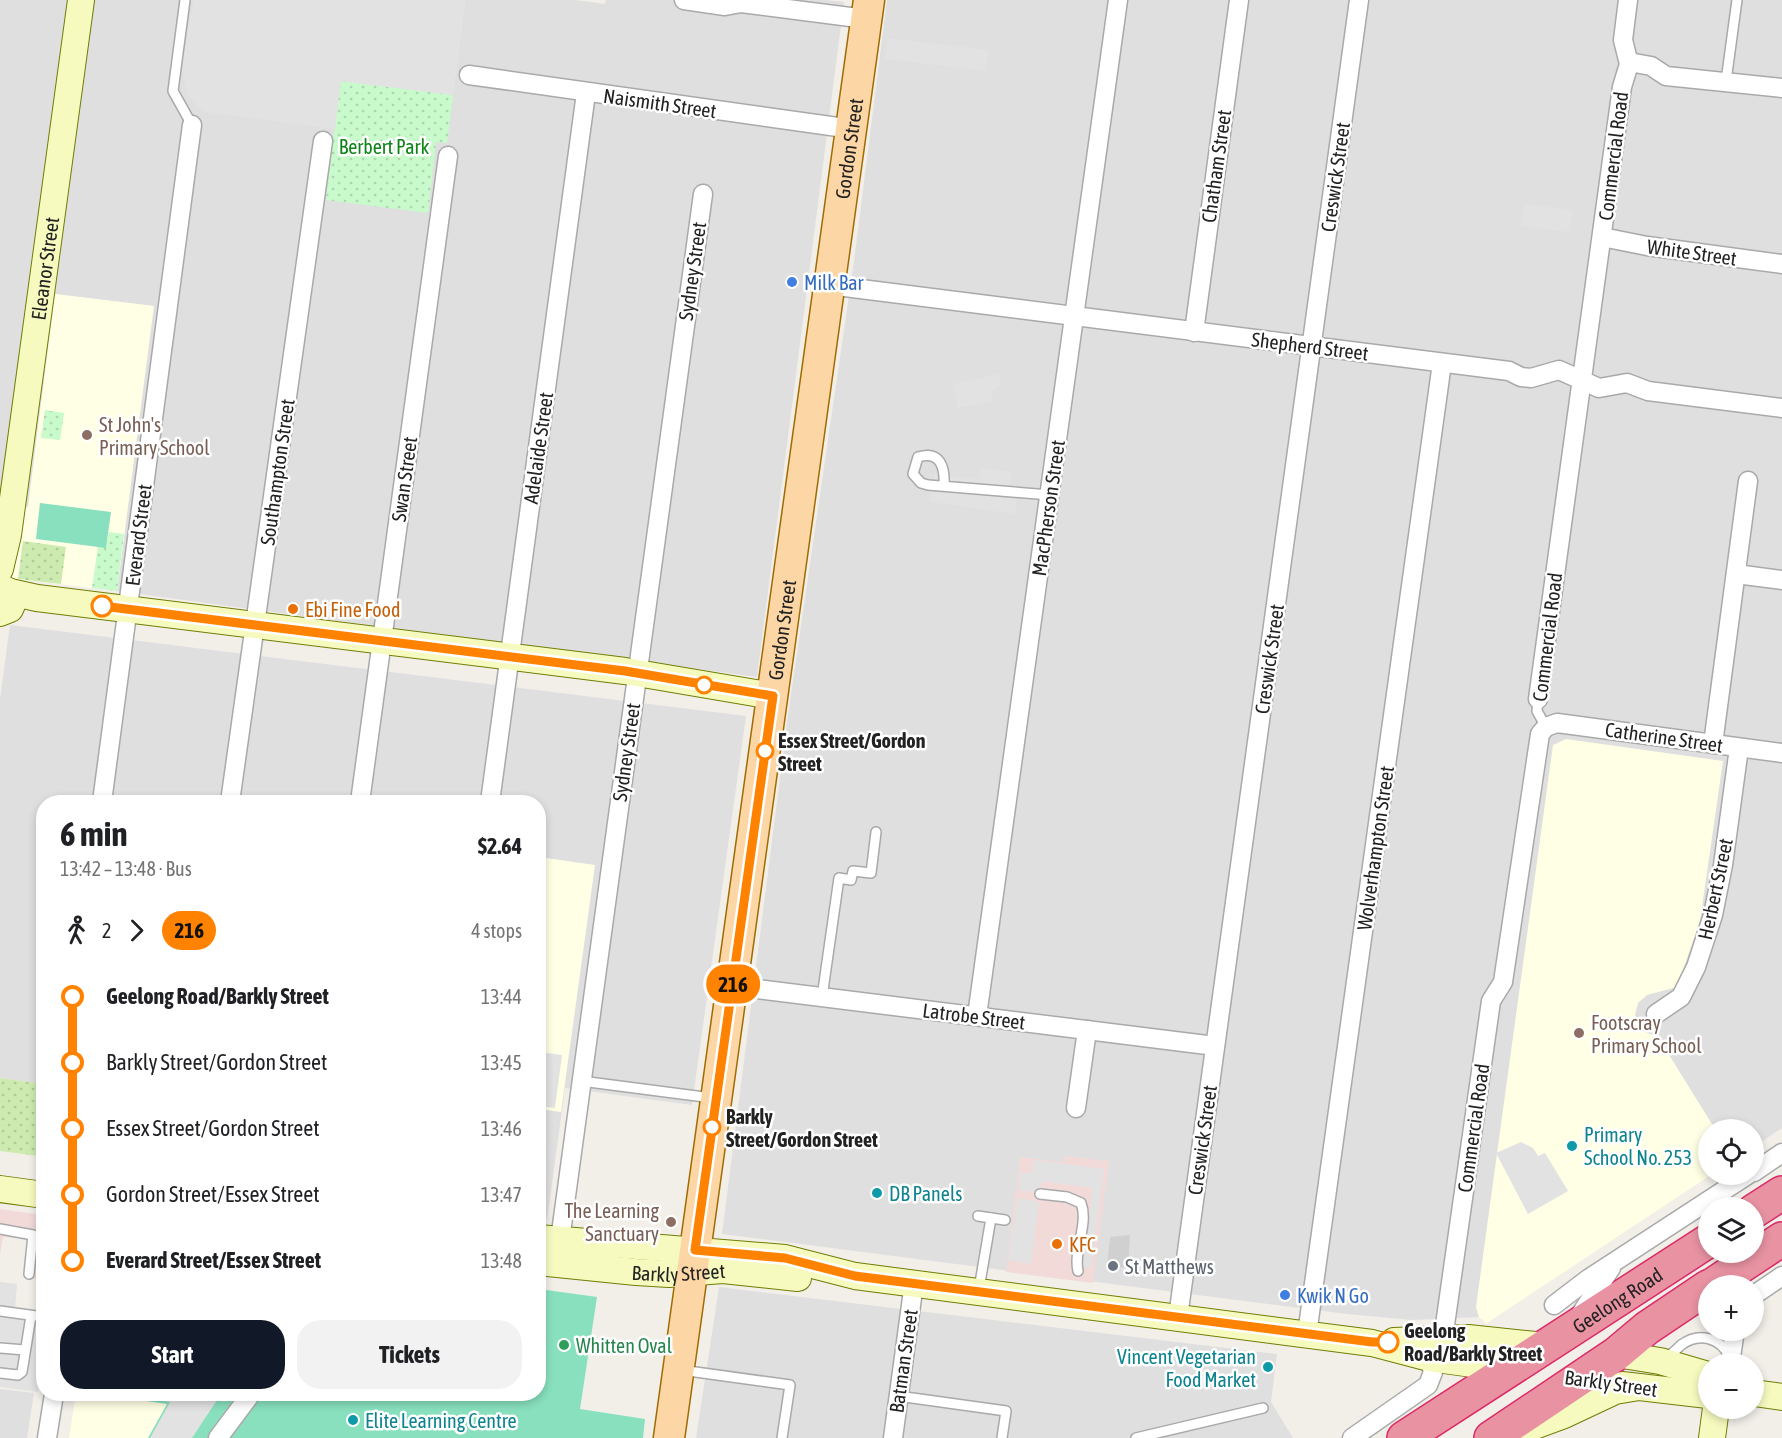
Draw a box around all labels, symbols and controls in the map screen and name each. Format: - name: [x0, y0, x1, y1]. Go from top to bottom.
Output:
- street label: Naismith Street: [602, 84, 718, 122]
- street label: Commercial Road: [1594, 90, 1632, 222]
- street label: Gordon Street: [830, 96, 867, 200]
- street label: Chatham Street: [1197, 108, 1235, 224]
- street label: Creswick Street: [1316, 121, 1354, 233]
- park label: Berbert Park: [339, 135, 430, 158]
- street label: Eleanor Street: [26, 215, 63, 321]
- street label: Sydney Street: [674, 220, 710, 322]
- street label: White Street: [1646, 234, 1738, 270]
- place label: Milk Bar: [804, 271, 865, 294]
- marker: Milk Bar: [785, 275, 799, 289]
- street label: Shepherd Street: [1250, 327, 1370, 365]
- street label: Adelaide Street: [519, 390, 557, 505]
- street label: Southampton Street: [255, 397, 299, 547]
- place label: St John's Primary School: [99, 413, 210, 459]
- marker: St John's Primary School: [80, 428, 94, 442]
- street label: Swan Street: [387, 435, 421, 523]
- street label: MacPherson Street: [1027, 438, 1069, 578]
- street label: Everard Street: [120, 483, 156, 587]
- street label: Commercial Road: [1528, 571, 1566, 703]
- street label: Gordon Street: [763, 578, 800, 681]
- unlabelled marker: [91, 595, 113, 617]
- place label: Ebi Fine Food: [305, 598, 400, 621]
- marker: Ebi Fine Food: [286, 602, 300, 616]
- street label: Creswick Street: [1250, 603, 1288, 715]
- unlabelled marker: [695, 676, 713, 694]
- street label: Sydney Street: [608, 701, 644, 803]
- street label: Catherine Street: [1604, 717, 1725, 757]
- place label: Essex Street/Gordon Street: [778, 729, 925, 775]
- marker: Essex Street/Gordon Street: [756, 742, 774, 760]
- street label: Wolverhampton Street: [1352, 764, 1398, 932]
- text: 6 min: [60, 815, 127, 853]
- text: $2.64: [478, 833, 522, 859]
- street label: Herbert Street: [1693, 836, 1737, 942]
- text: 13:42 – 13:48 · Bus: [60, 857, 192, 880]
- icon: walk: [60, 914, 93, 947]
- icon: forward: [120, 914, 153, 947]
- text: 216: [174, 918, 204, 942]
- text: 2: [102, 919, 111, 942]
- text: 4 stops: [471, 919, 522, 942]
- line badge: 216: [698, 964, 768, 1004]
- text: 216: [718, 972, 748, 996]
- text: Geelong Road/Barkly Street: [106, 983, 329, 1009]
- text: 13:44: [481, 985, 522, 1008]
- street label: Latrobe Street: [921, 998, 1027, 1034]
- place label: Footscray Primary School: [1591, 1011, 1702, 1057]
- marker: Footscray Primary School: [1572, 1026, 1586, 1040]
- text: Barkly Street/Gordon Street: [106, 1049, 327, 1075]
- text: 13:45: [481, 1051, 522, 1074]
- street label: Commercial Road: [1453, 1062, 1493, 1194]
- street label: Creswick Street: [1183, 1084, 1221, 1196]
- place label: Barkly Street/Gordon Street: [726, 1105, 878, 1151]
- text: Essex Street/Gordon Street: [106, 1115, 320, 1141]
- text: 13:46: [481, 1117, 522, 1140]
- marker: Barkly Street/Gordon Street: [703, 1118, 721, 1136]
- map controls: [1698, 1119, 1764, 1419]
- button: locate: [1698, 1119, 1764, 1185]
- place label: Primary School No. 253: [1584, 1123, 1692, 1169]
- marker: Primary School No. 253: [1565, 1139, 1579, 1153]
- text: Gordon Street/Essex Street: [106, 1181, 320, 1207]
- place label: DB Panels: [889, 1182, 962, 1205]
- text: 13:47: [481, 1183, 522, 1206]
- marker: DB Panels: [870, 1186, 884, 1200]
- button: layers: [1698, 1197, 1764, 1263]
- place label: The Learning Sanctuary: [564, 1199, 659, 1245]
- marker: The Learning Sanctuary: [664, 1215, 678, 1229]
- place label: KFC: [1069, 1233, 1096, 1256]
- marker: KFC: [1050, 1237, 1064, 1251]
- text: Everard Street/Essex Street: [106, 1247, 321, 1273]
- text: 13:48: [481, 1249, 522, 1272]
- place label: St Matthews: [1125, 1255, 1214, 1278]
- street label: Barkly Street: [631, 1258, 726, 1286]
- marker: St Matthews: [1106, 1259, 1120, 1273]
- street label: Geelong Road: [1568, 1262, 1666, 1337]
- button: +: [1698, 1275, 1764, 1341]
- place label: Kwik N Go: [1297, 1284, 1369, 1307]
- marker: Kwik N Go: [1278, 1288, 1292, 1302]
- street label: Batman Street: [884, 1307, 922, 1414]
- place label: Geelong Road/Barkly Street: [1404, 1319, 1543, 1365]
- button: Start: [60, 1320, 285, 1389]
- button: Tickets: [297, 1320, 522, 1389]
- marker: Geelong Road/Barkly Street: [1377, 1331, 1399, 1353]
- place label: Whitten Oval: [576, 1334, 673, 1357]
- marker: Whitten Oval: [557, 1338, 571, 1352]
- place label: Vincent Vegetarian Food Market: [1117, 1345, 1256, 1391]
- button: −: [1698, 1353, 1764, 1419]
- marker: Vincent Vegetarian Food Market: [1261, 1360, 1275, 1374]
- street label: Barkly Street: [1563, 1365, 1659, 1401]
- place label: Elite Learning Centre: [365, 1409, 517, 1432]
- marker: Elite Learning Centre: [346, 1413, 360, 1427]

